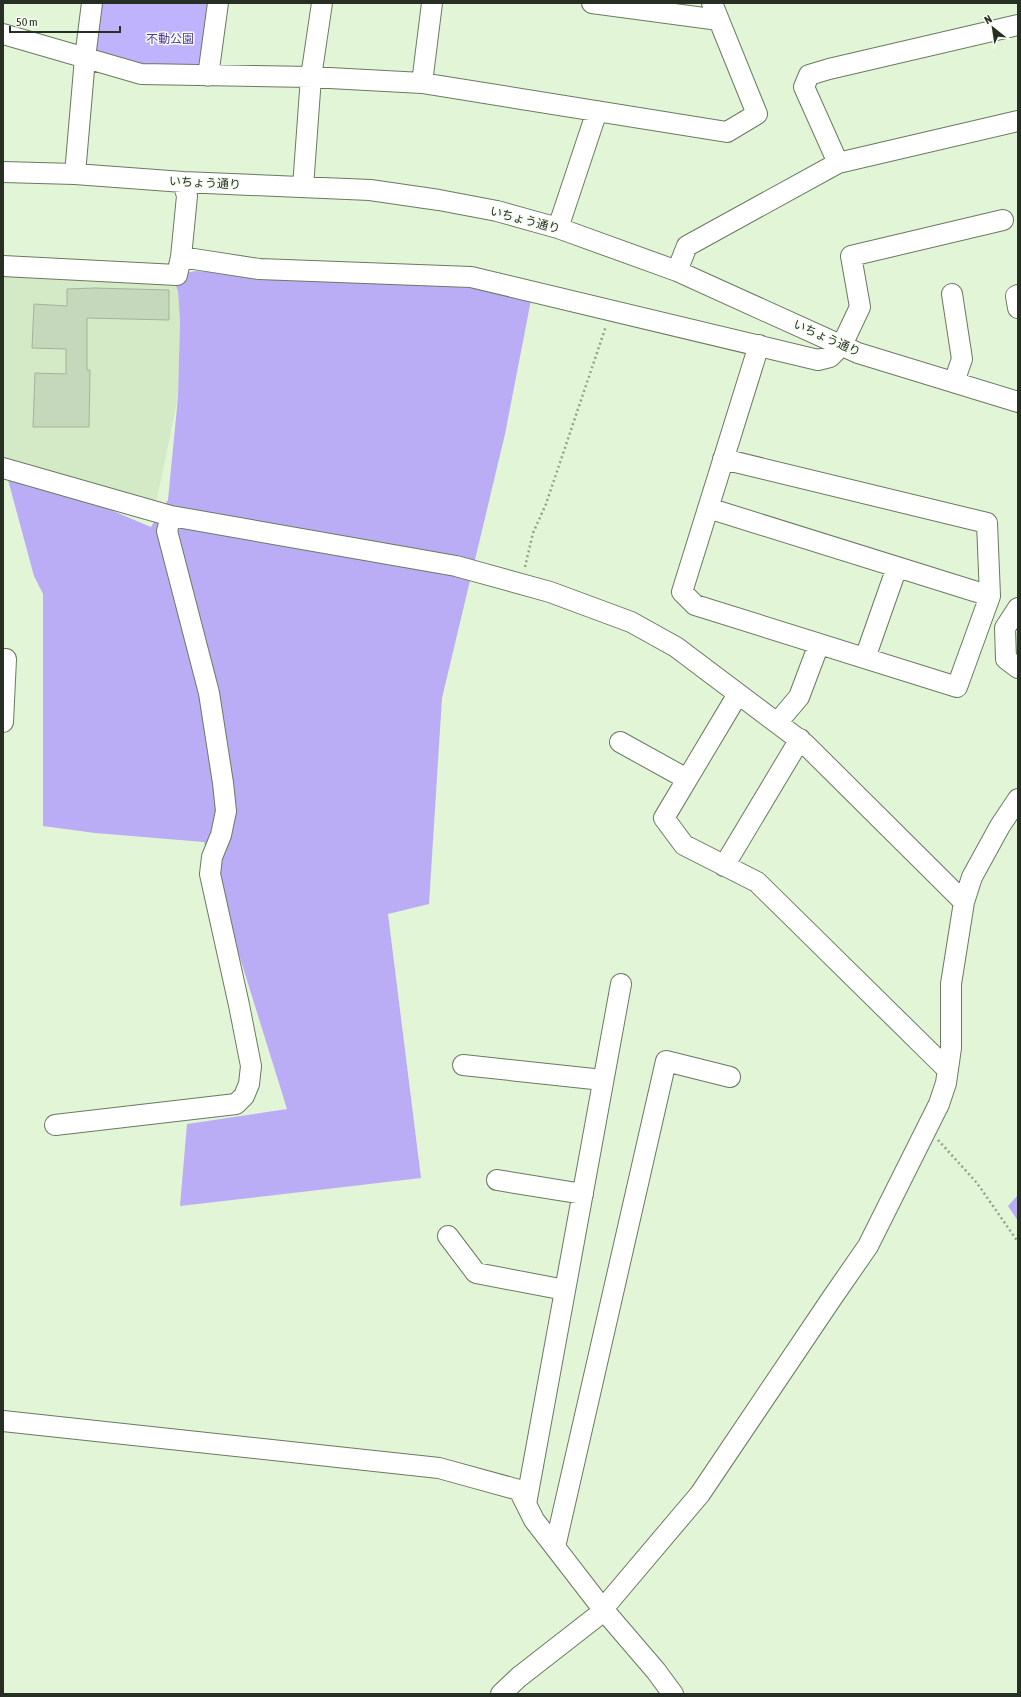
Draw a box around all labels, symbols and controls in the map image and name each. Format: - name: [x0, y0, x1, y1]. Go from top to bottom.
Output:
- scale bar: [10, 8, 120, 34]
- north arrow: [973, 8, 1013, 48]
- text: N: [982, 13, 994, 26]
- text: 50 m: [16, 15, 38, 29]
- park label: 不動公園: [146, 32, 194, 46]
- street label: いちょう通り: [169, 174, 241, 192]
- street label: いちょう通り: [488, 204, 562, 236]
- street label: いちょう通り: [791, 317, 863, 359]

